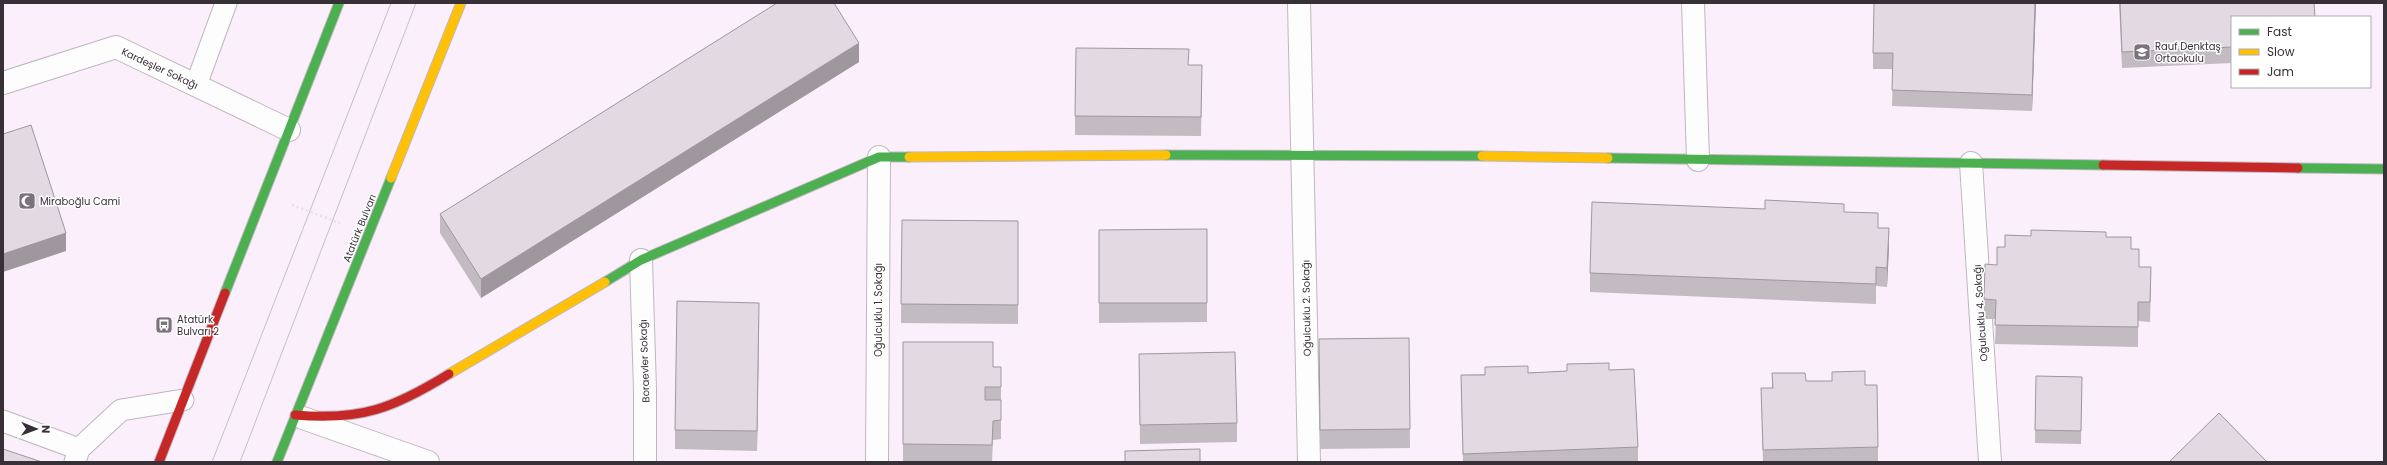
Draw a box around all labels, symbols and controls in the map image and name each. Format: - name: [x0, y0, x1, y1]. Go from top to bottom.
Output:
- legend: [2231, 16, 2371, 88]
- text: Fast: [2267, 23, 2292, 40]
- place label: Rauf Denktaş Ortaokulu: [2155, 39, 2221, 66]
- school or university icon: Rauf Denktaş Ortaokulu: [2132, 42, 2152, 62]
- text: Slow: [2267, 43, 2295, 60]
- street label: Kardeşler Sokağı: [119, 44, 201, 93]
- text: Jam: [2267, 63, 2294, 80]
- mosque icon: Miraboğlu Cami: [17, 191, 37, 211]
- street label: Atatürk Bulvarı: [339, 192, 380, 265]
- place label: Miraboğlu Cami: [40, 194, 120, 209]
- street label: Oğulcuklu 2. Sokağı: [1298, 260, 1315, 356]
- street label: Oğulcuklu 1. Sokağı: [871, 263, 886, 357]
- street label: Oğulcuklu 4. Sokağı: [1970, 264, 1991, 362]
- place label: Atatürk Bulvarı 2: [177, 312, 219, 339]
- bus stop icon: Atatürk Bulvarı 2: [154, 315, 174, 335]
- street label: Boraevler Sokağı: [636, 319, 653, 403]
- north arrow: [16, 409, 56, 449]
- text: N: [38, 425, 54, 433]

